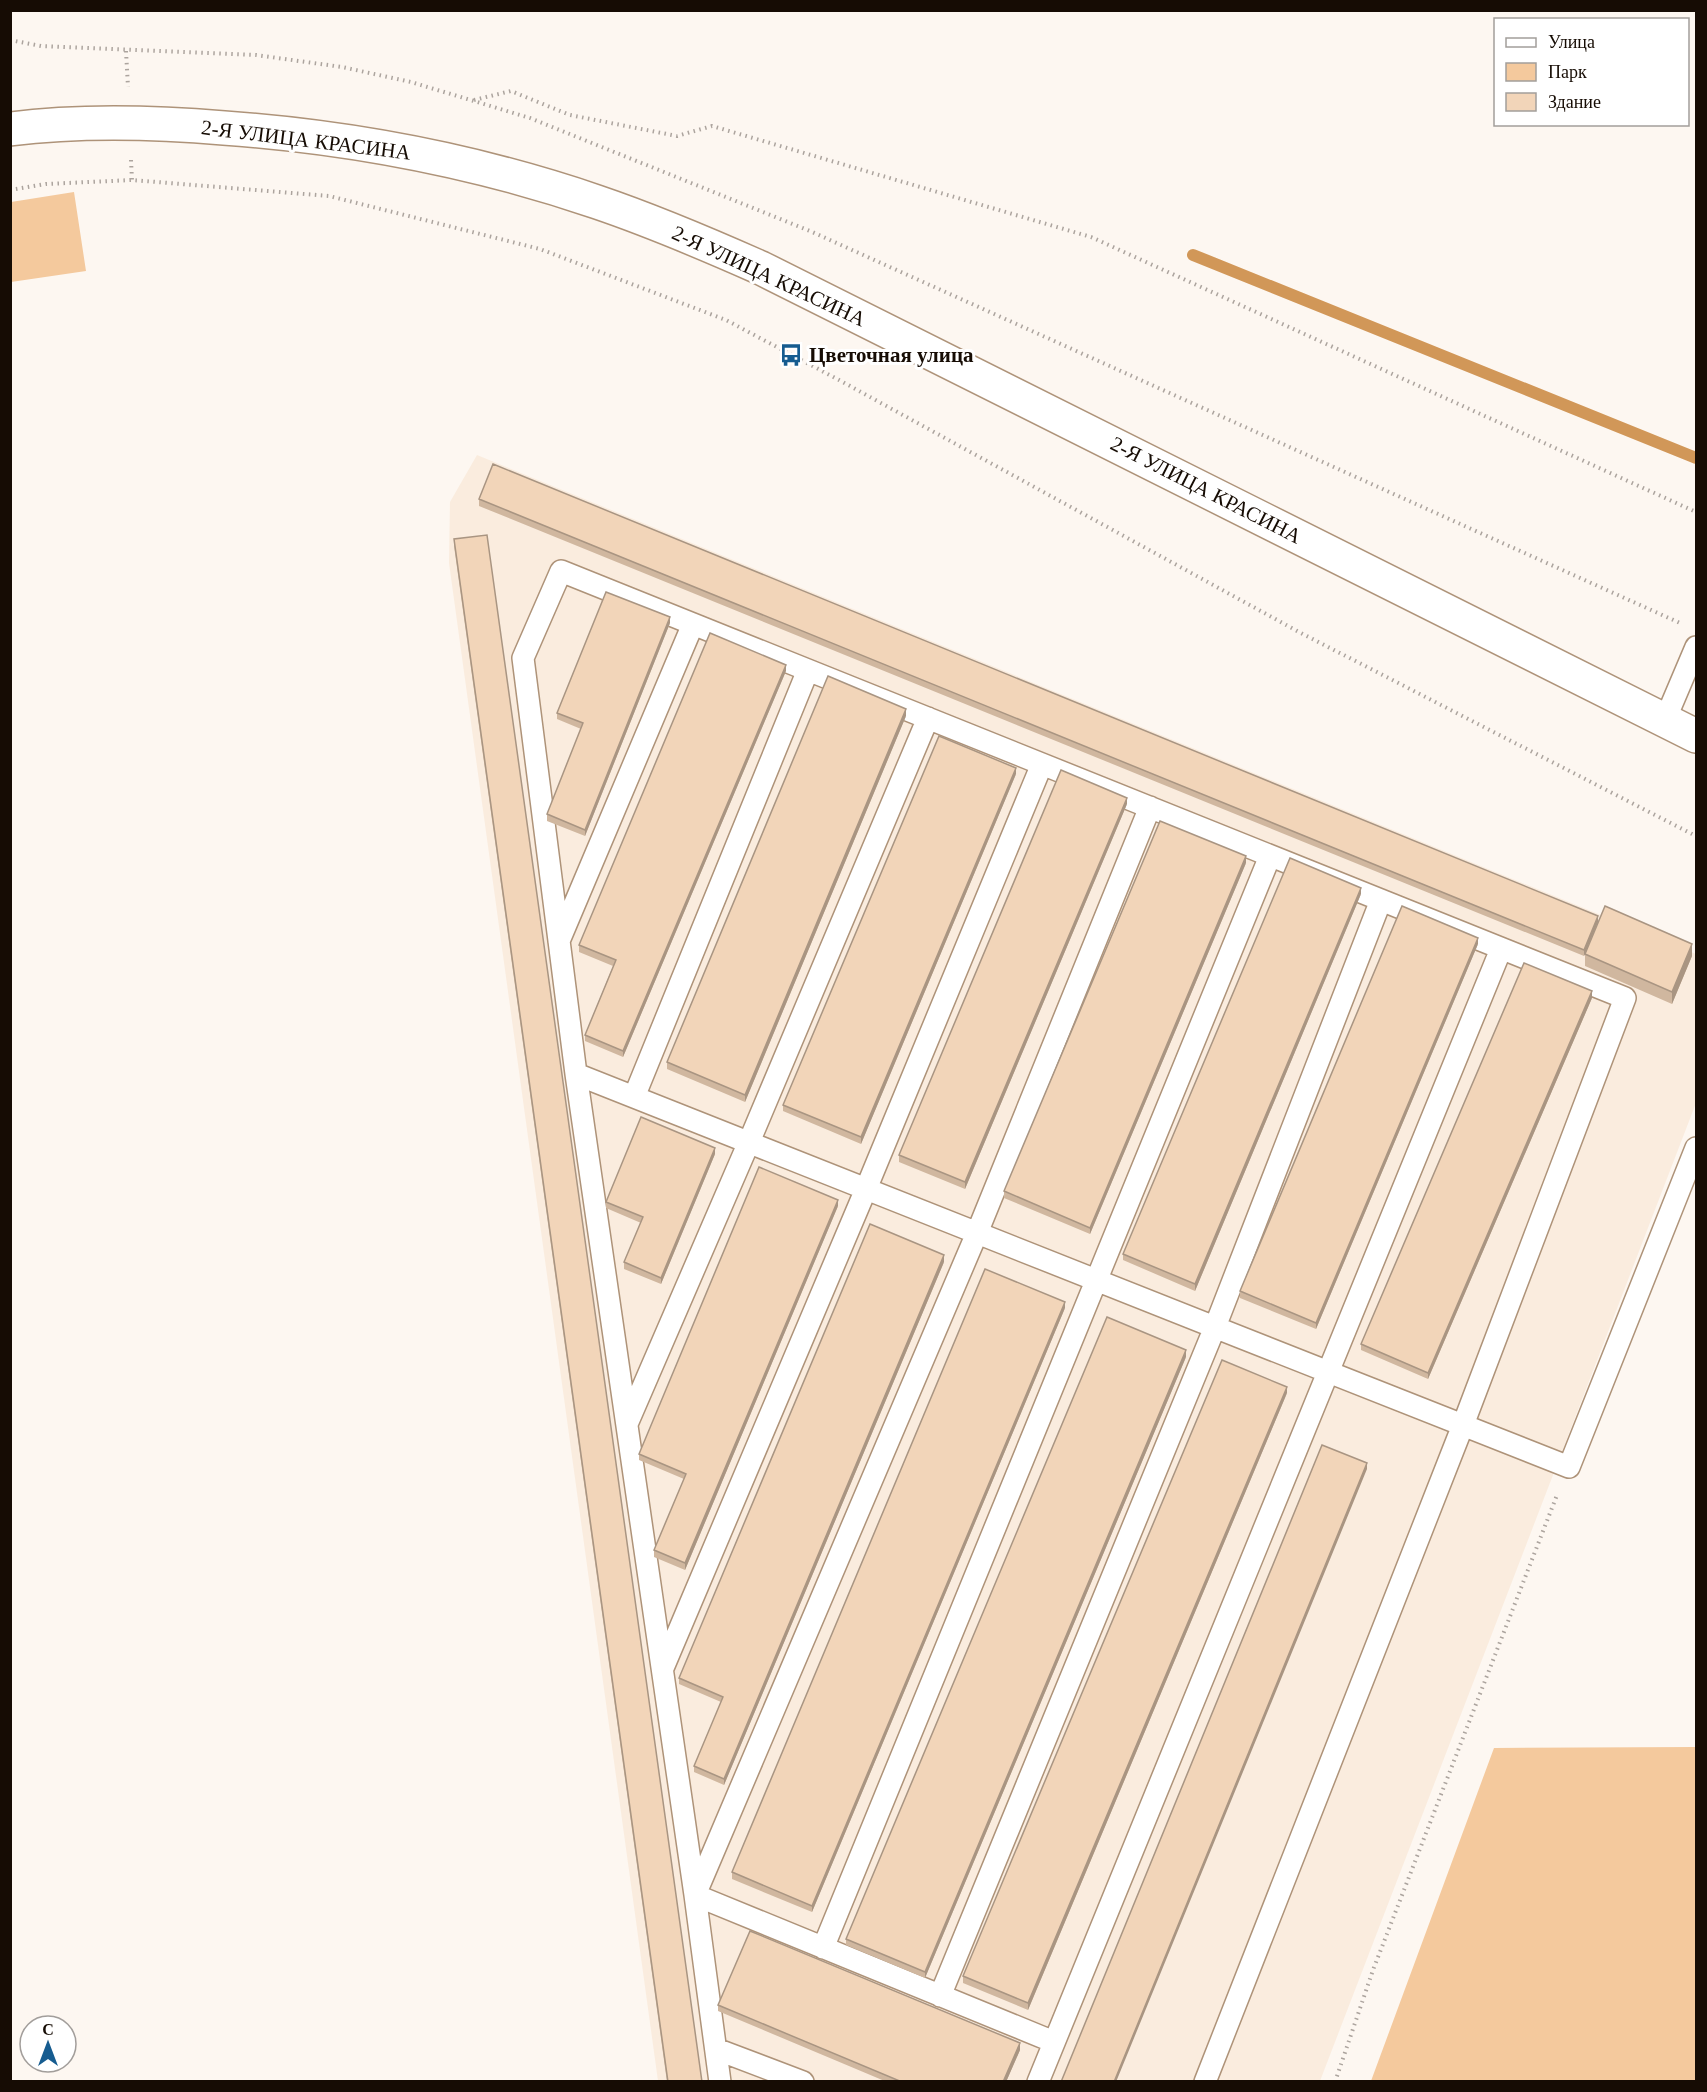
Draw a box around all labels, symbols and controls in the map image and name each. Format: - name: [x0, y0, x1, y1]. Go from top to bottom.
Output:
- legend: [1494, 18, 1689, 126]
- text: Улица: [1548, 32, 1595, 52]
- text: Парк: [1548, 62, 1587, 82]
- text: Здание: [1548, 92, 1601, 112]
- street label: 2-Я УЛИЦА КРАСИНА: [200, 115, 413, 165]
- street label: 2-Я УЛИЦА КРАСИНА: [668, 221, 870, 332]
- bus stop icon: Цветочная улица: [778, 342, 804, 368]
- place label: Цветочная улица: [809, 343, 974, 367]
- street label: 2-Я УЛИЦА КРАСИНА: [1107, 431, 1306, 549]
- north arrow: [18, 2014, 78, 2074]
- text: С: [42, 2021, 54, 2038]

